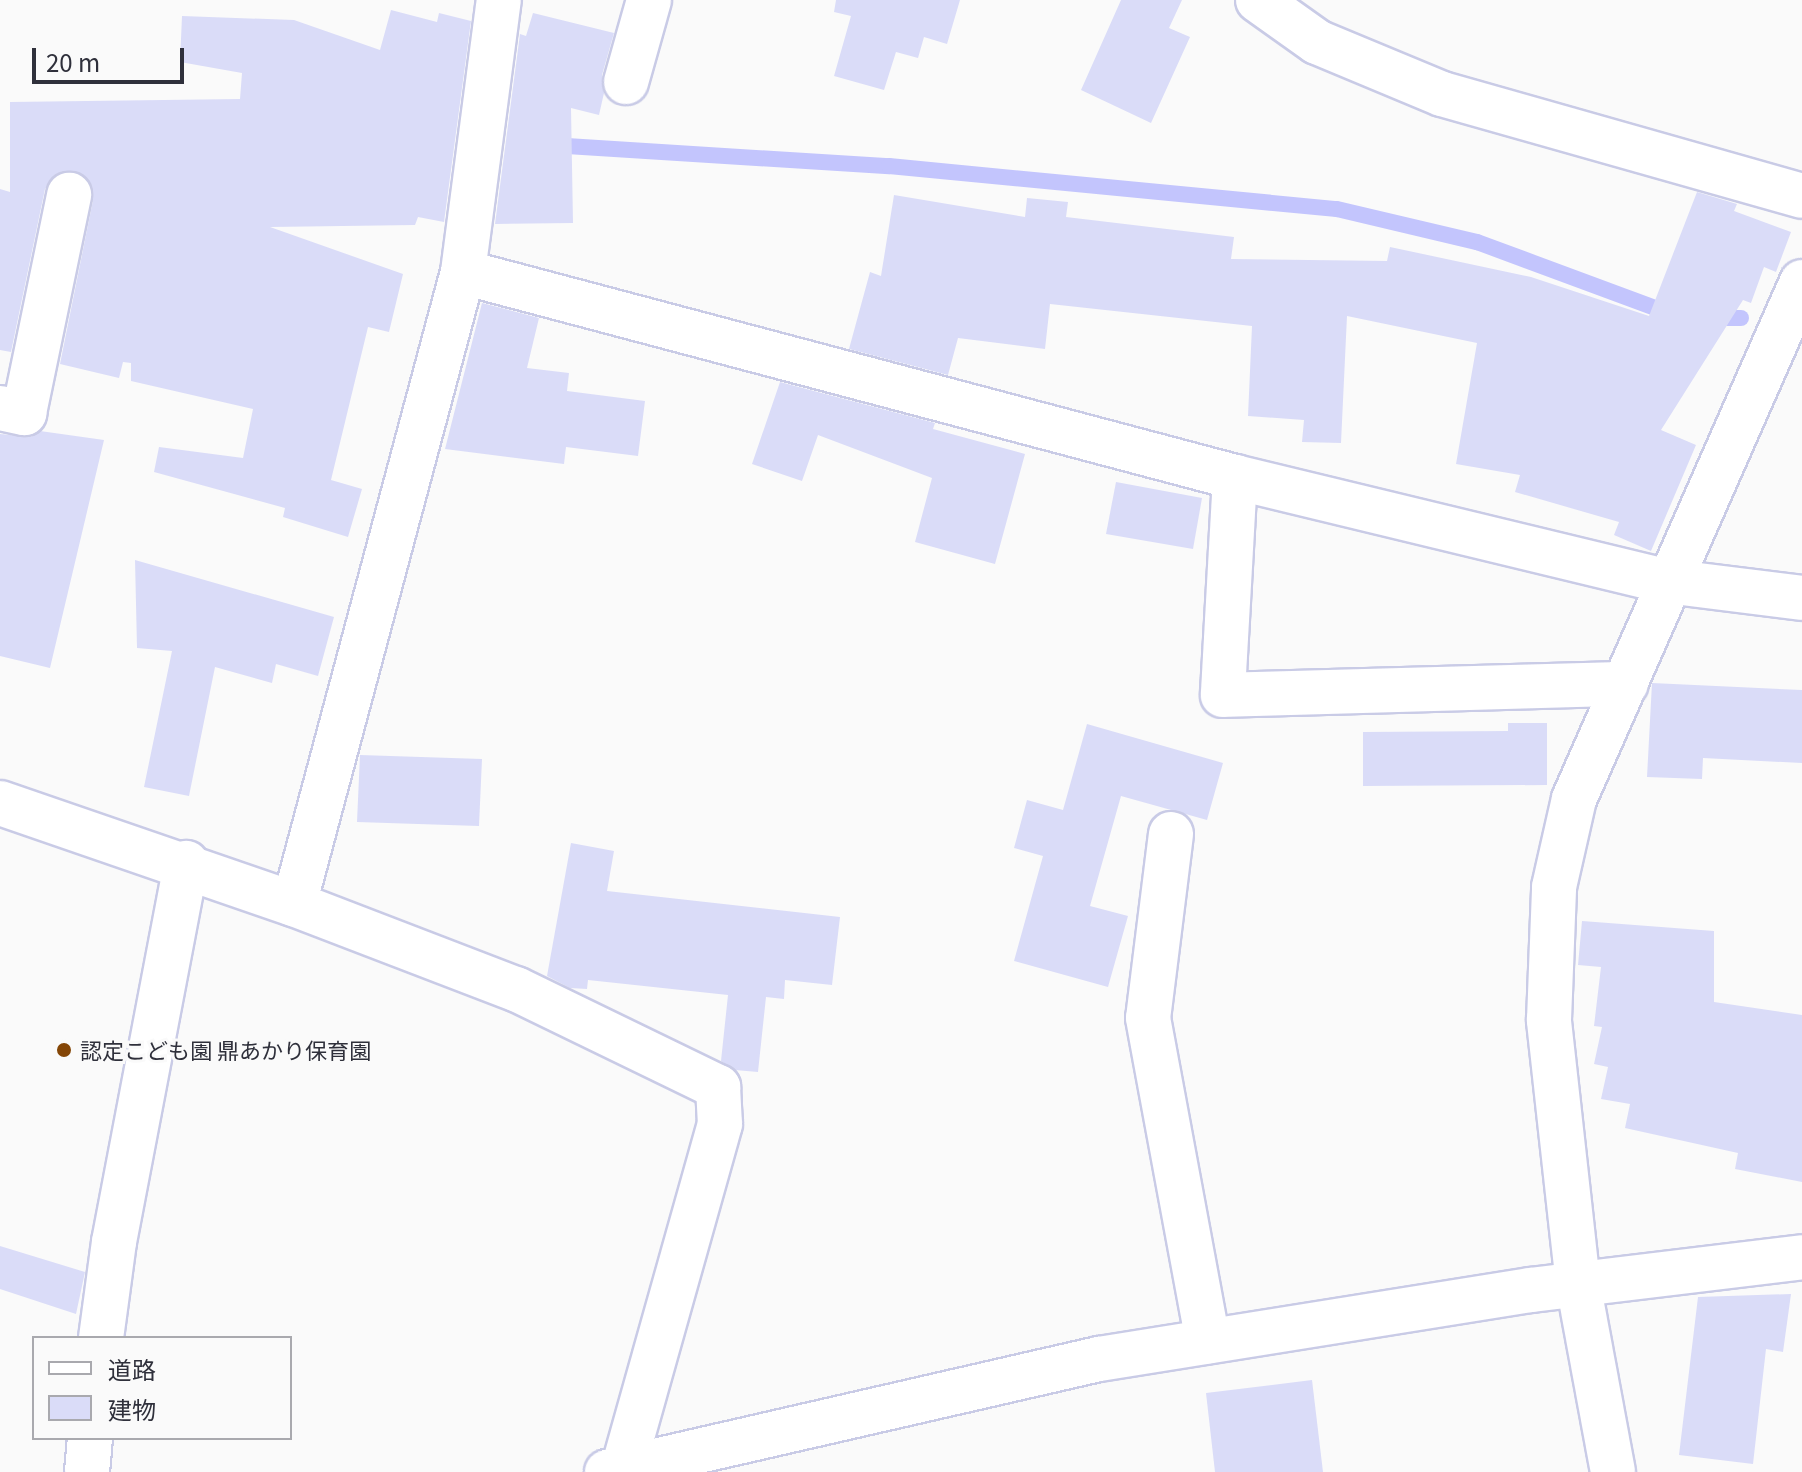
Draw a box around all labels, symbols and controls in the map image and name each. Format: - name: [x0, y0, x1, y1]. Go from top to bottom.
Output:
- scale bar: [36, 32, 188, 82]
- text: 20 m: [46, 44, 100, 79]
- place label: 認定こども園 鼎あかり保育園: [80, 1037, 371, 1063]
- marker: 認定こども園 鼎あかり保育園: [55, 1041, 73, 1059]
- legend: [32, 1336, 292, 1440]
- text: 道路: [108, 1351, 156, 1386]
- text: 建物: [108, 1391, 156, 1426]

